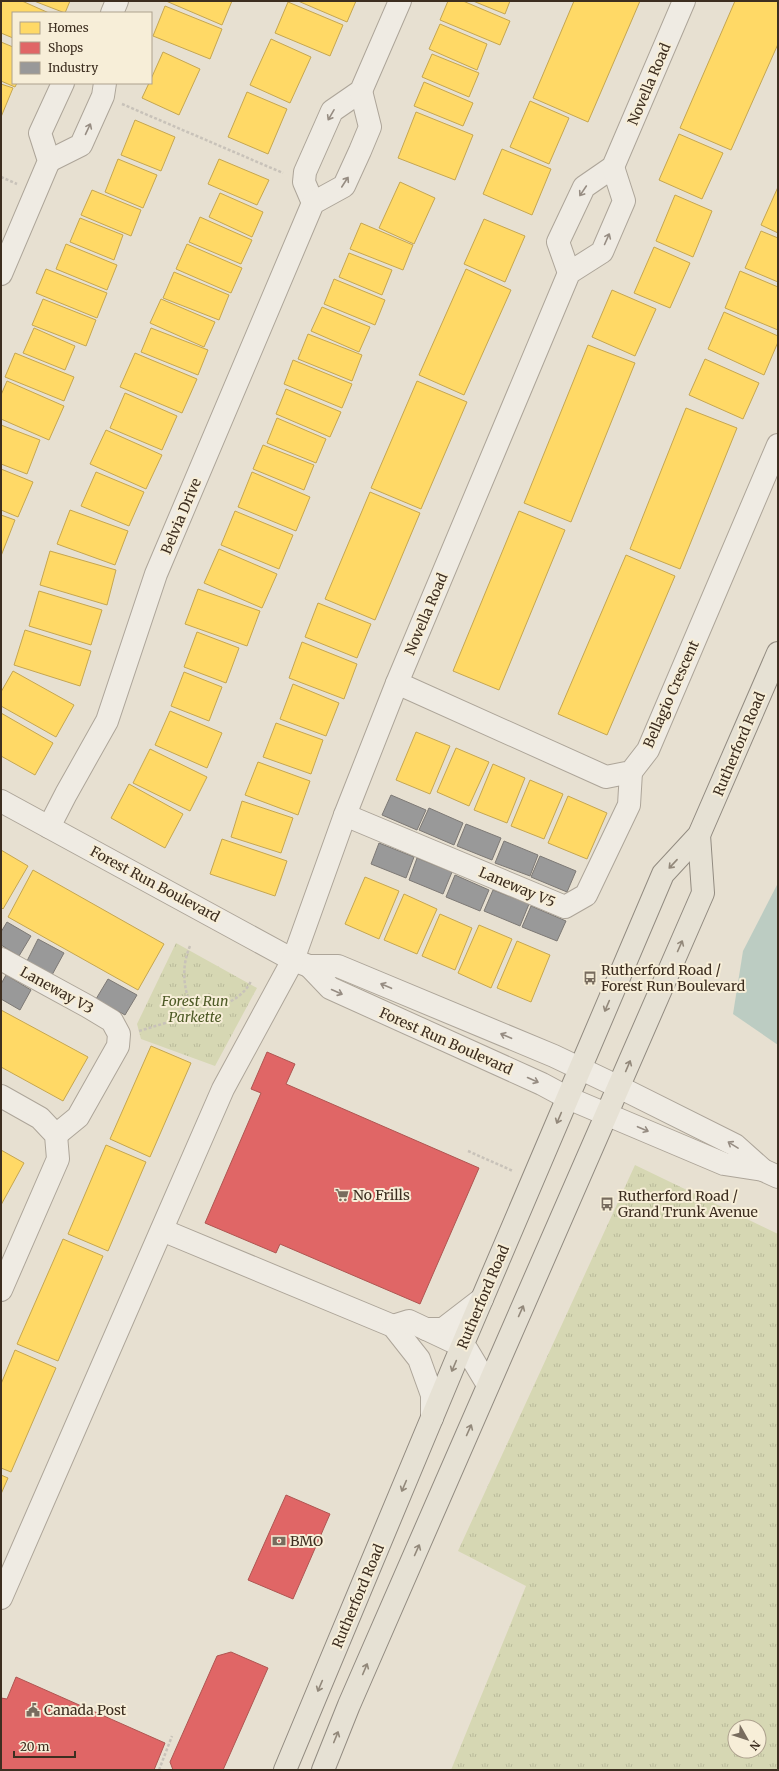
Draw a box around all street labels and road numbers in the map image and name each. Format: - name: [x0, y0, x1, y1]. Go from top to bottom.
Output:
- street label: Novella Road: [624, 40, 675, 128]
- street label: Belvia Drive: [157, 475, 205, 557]
- street label: Novella Road: [401, 570, 452, 658]
- street label: Bellagio Crescent: [639, 637, 703, 751]
- street label: Rutherford Road: [709, 689, 769, 799]
- street label: Forest Run Boulevard: [87, 842, 223, 926]
- street label: Laneway V5: [476, 863, 558, 911]
- street label: Laneway V3: [17, 962, 97, 1018]
- street label: Forest Run Boulevard: [377, 1003, 516, 1079]
- street label: Rutherford Road: [453, 1242, 513, 1352]
- street label: Rutherford Road: [328, 1541, 388, 1651]

